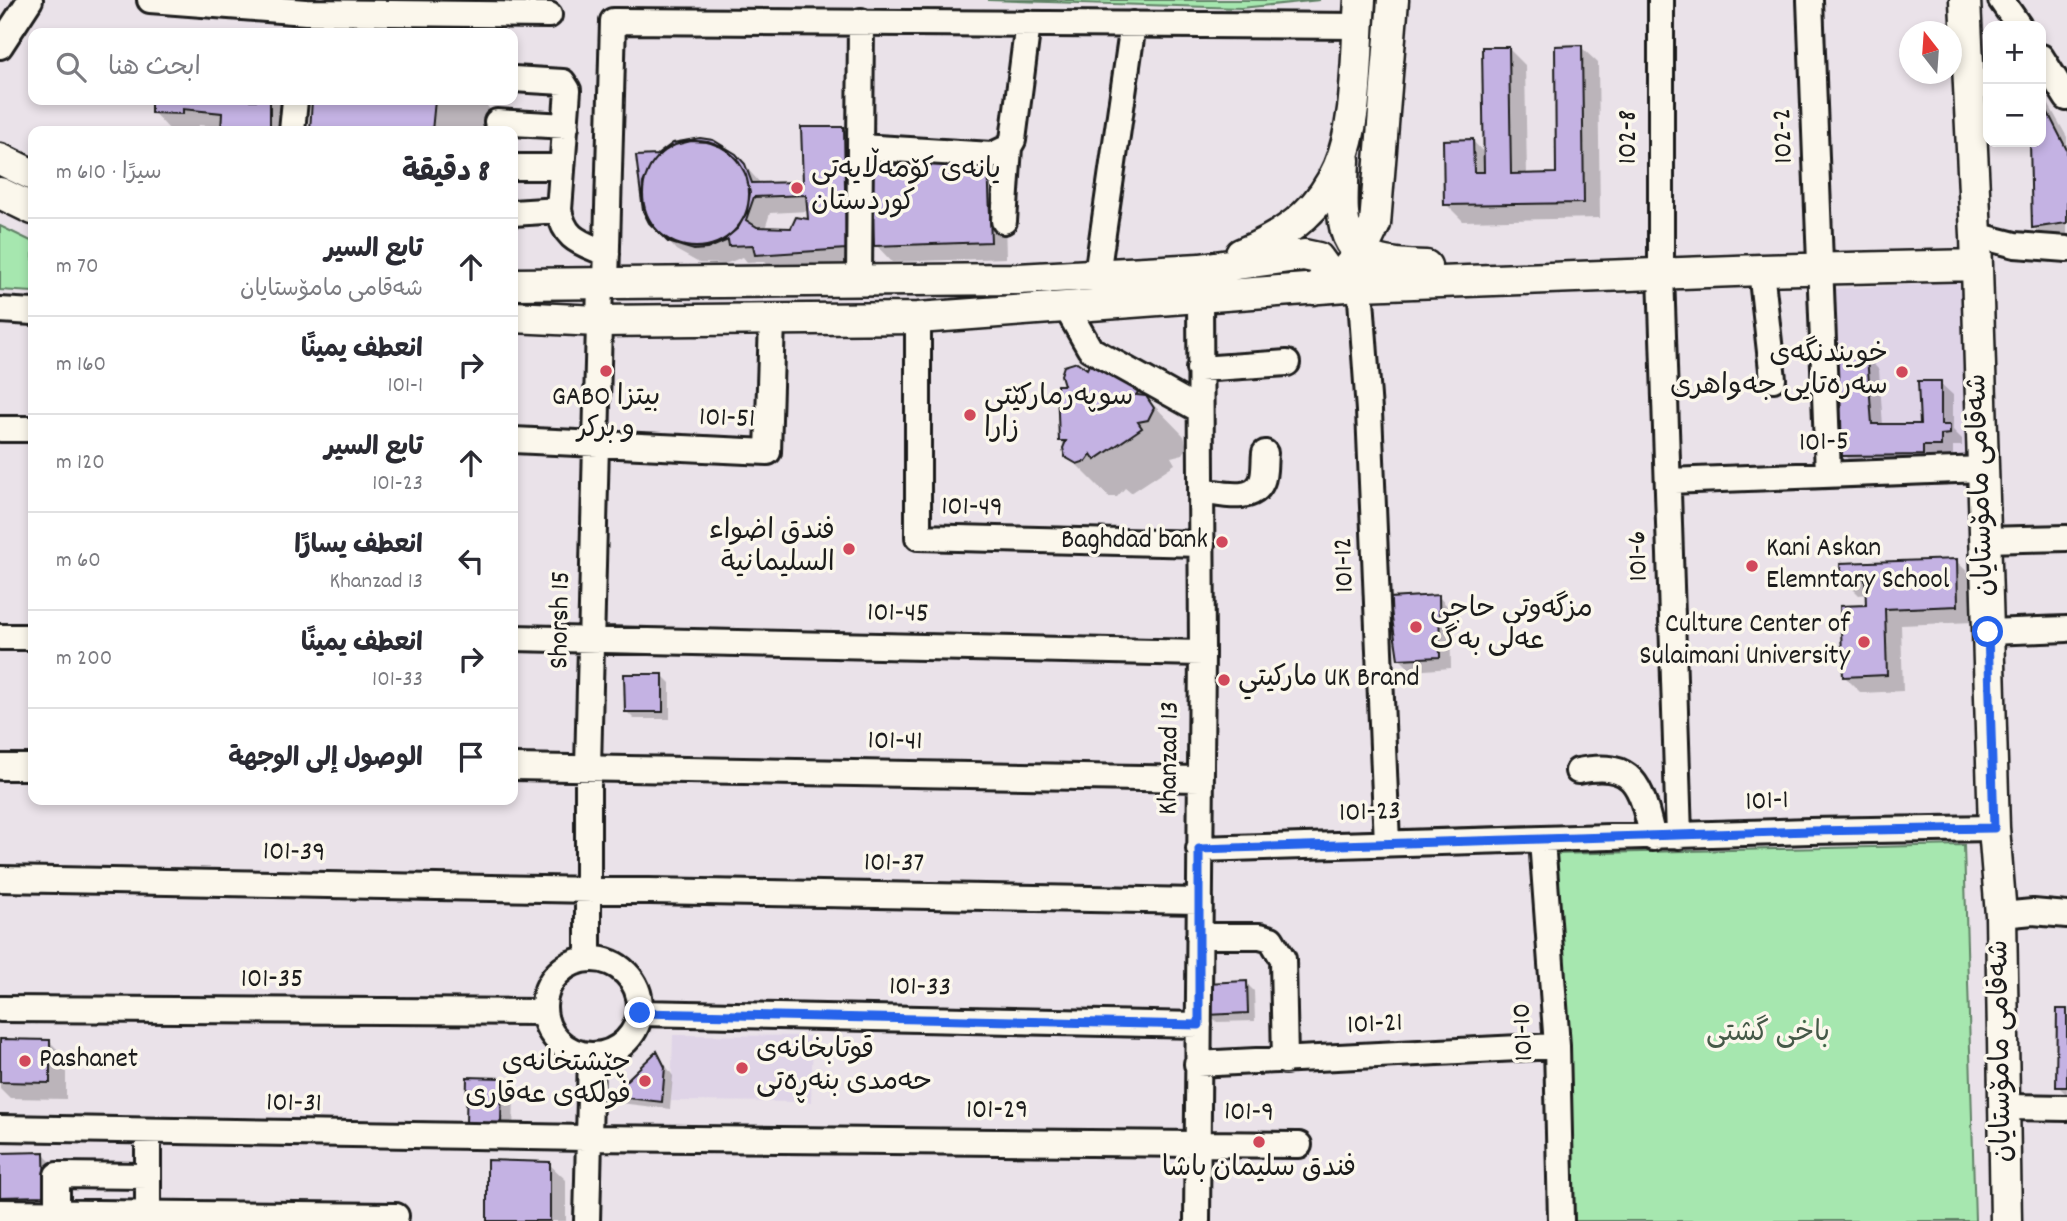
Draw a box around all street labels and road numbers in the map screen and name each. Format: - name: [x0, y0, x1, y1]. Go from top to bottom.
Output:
- street label: 102-2: [1764, 108, 1806, 164]
- street label: 102-8: [1610, 110, 1650, 164]
- street label: شەقامی مامۆستایان: [1959, 373, 2007, 597]
- street label: 101-51: [698, 399, 756, 441]
- street label: 101-5: [1798, 423, 1850, 465]
- street label: 101-49: [941, 488, 1003, 530]
- street label: 101-6: [1619, 530, 1661, 582]
- street label: 101-12: [1325, 537, 1367, 593]
- street label: Shorsh 15: [541, 571, 583, 669]
- street label: 101-45: [867, 594, 929, 636]
- street label: Khanzad 13: [1150, 701, 1192, 815]
- street label: 101-41: [867, 723, 923, 763]
- street label: 101-1: [1744, 782, 1790, 824]
- street label: 101-23: [1338, 793, 1402, 835]
- street label: 101-39: [262, 833, 326, 875]
- street label: 101-37: [864, 844, 924, 886]
- street label: شەقامی مامۆستایان: [1981, 939, 2025, 1163]
- street label: 101-35: [241, 961, 303, 1001]
- street label: 101-33: [889, 968, 951, 1010]
- street label: 101-10: [1503, 1002, 1547, 1062]
- street label: 101-21: [1346, 1005, 1404, 1047]
- street label: 101-31: [266, 1085, 322, 1125]
- street label: 101-29: [966, 1092, 1028, 1132]
- street label: 101-9: [1224, 1094, 1274, 1134]

